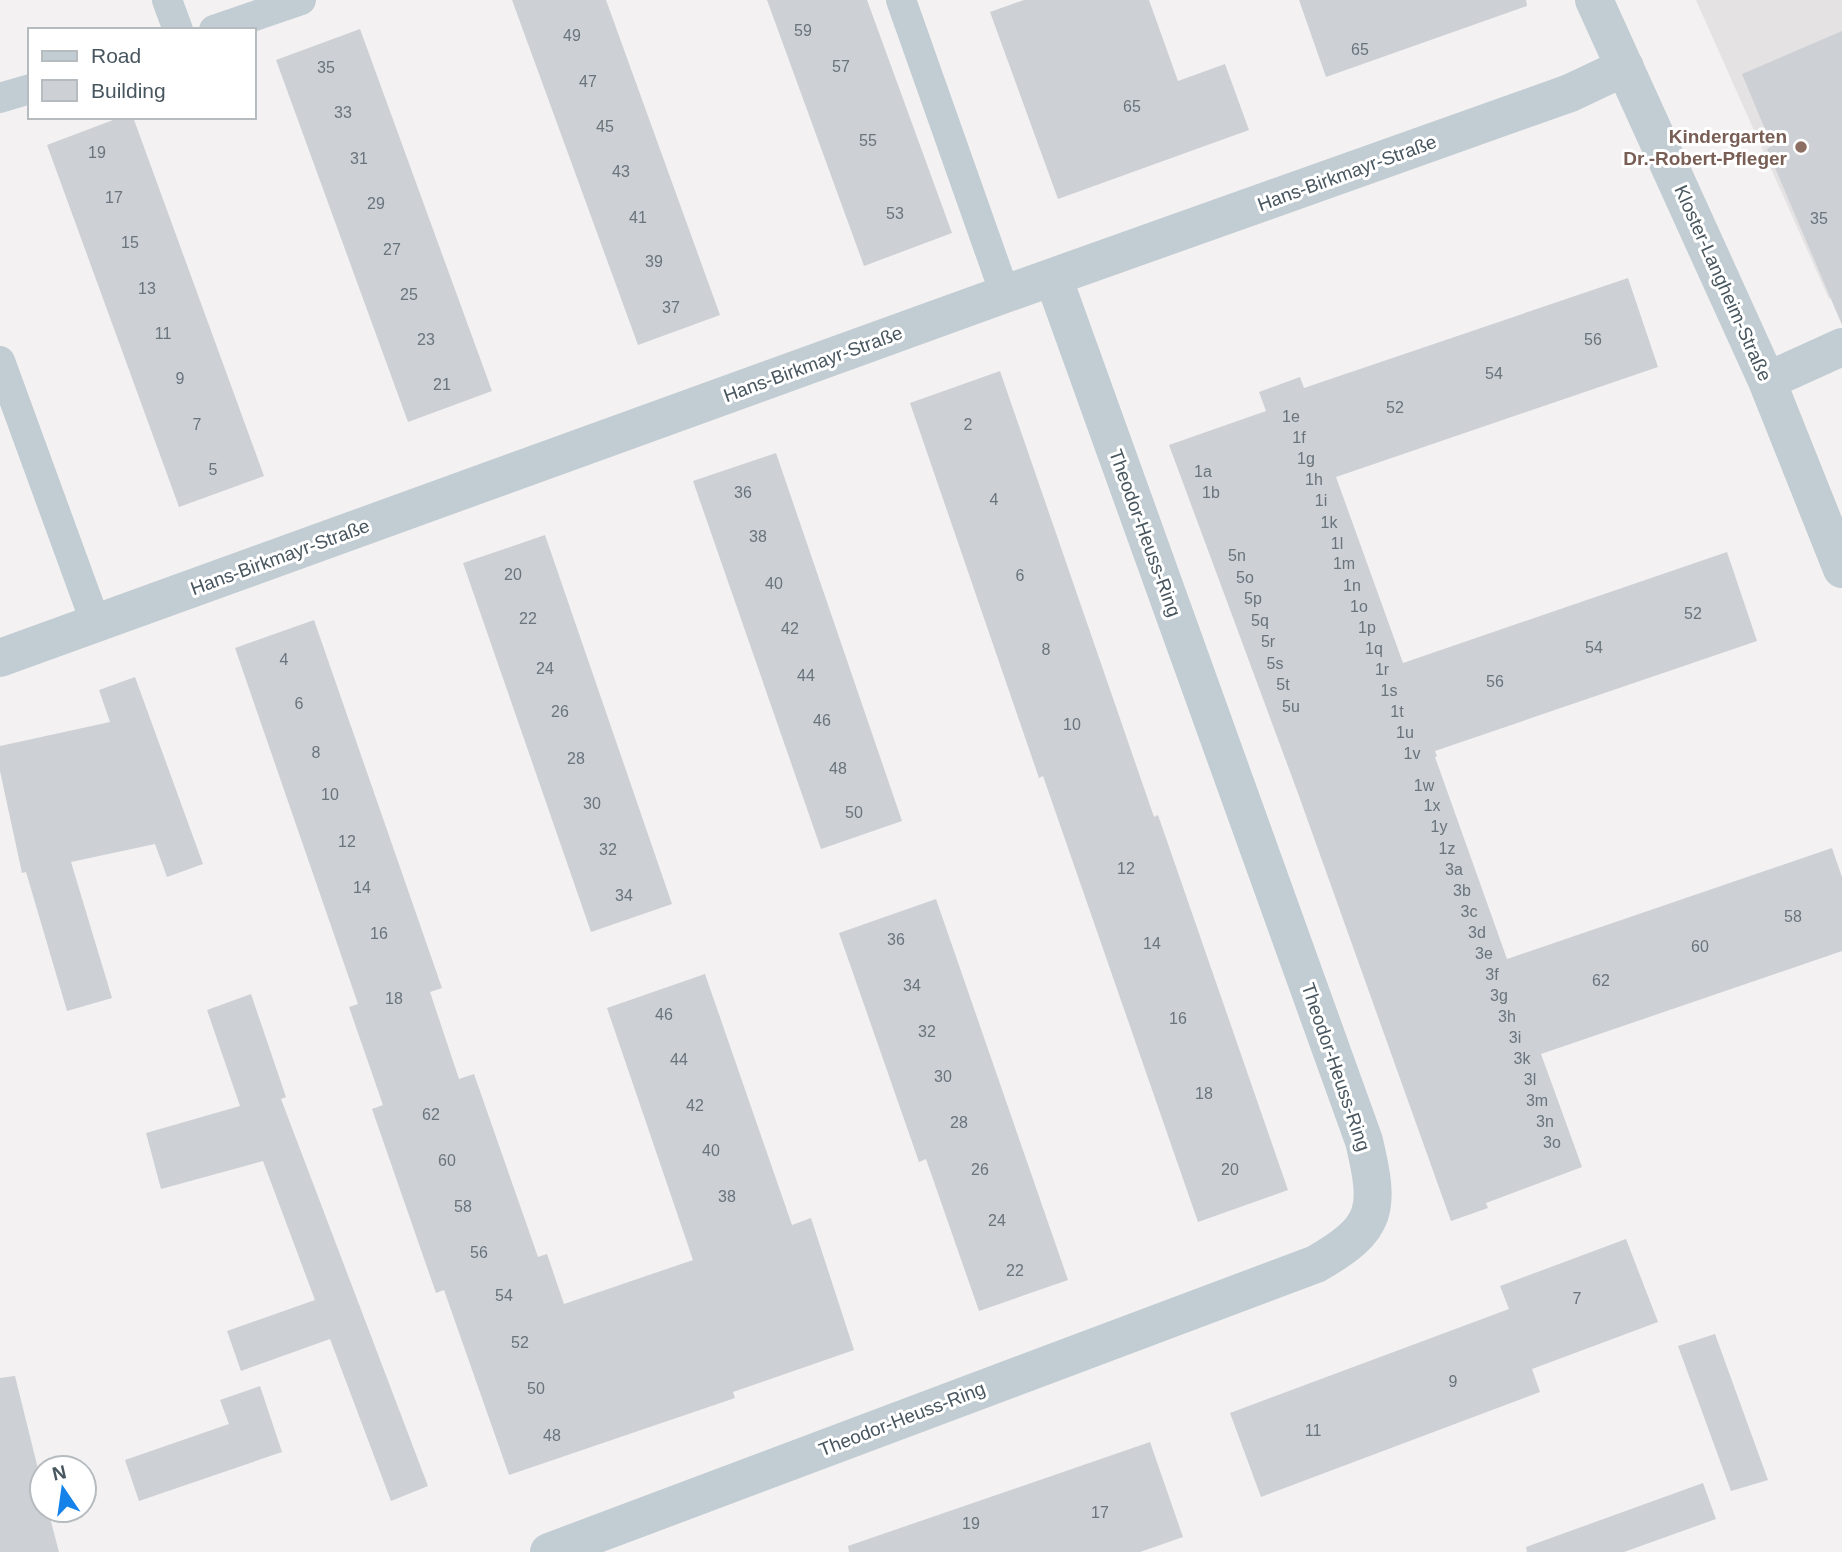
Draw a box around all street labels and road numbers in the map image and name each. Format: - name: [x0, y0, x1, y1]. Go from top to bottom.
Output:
- street label: Hans-Birkmayr-Straße: [1255, 131, 1439, 215]
- street label: Kloster-Langheim-Straße: [1670, 182, 1776, 384]
- street label: Hans-Birkmayr-Straße: [721, 322, 905, 406]
- street label: Theodor-Heuss-Ring: [1105, 447, 1185, 619]
- street label: Hans-Birkmayr-Straße: [188, 515, 372, 599]
- street label: Theodor-Heuss-Ring: [1297, 980, 1375, 1154]
- street label: Theodor-Heuss-Ring: [816, 1378, 988, 1460]

